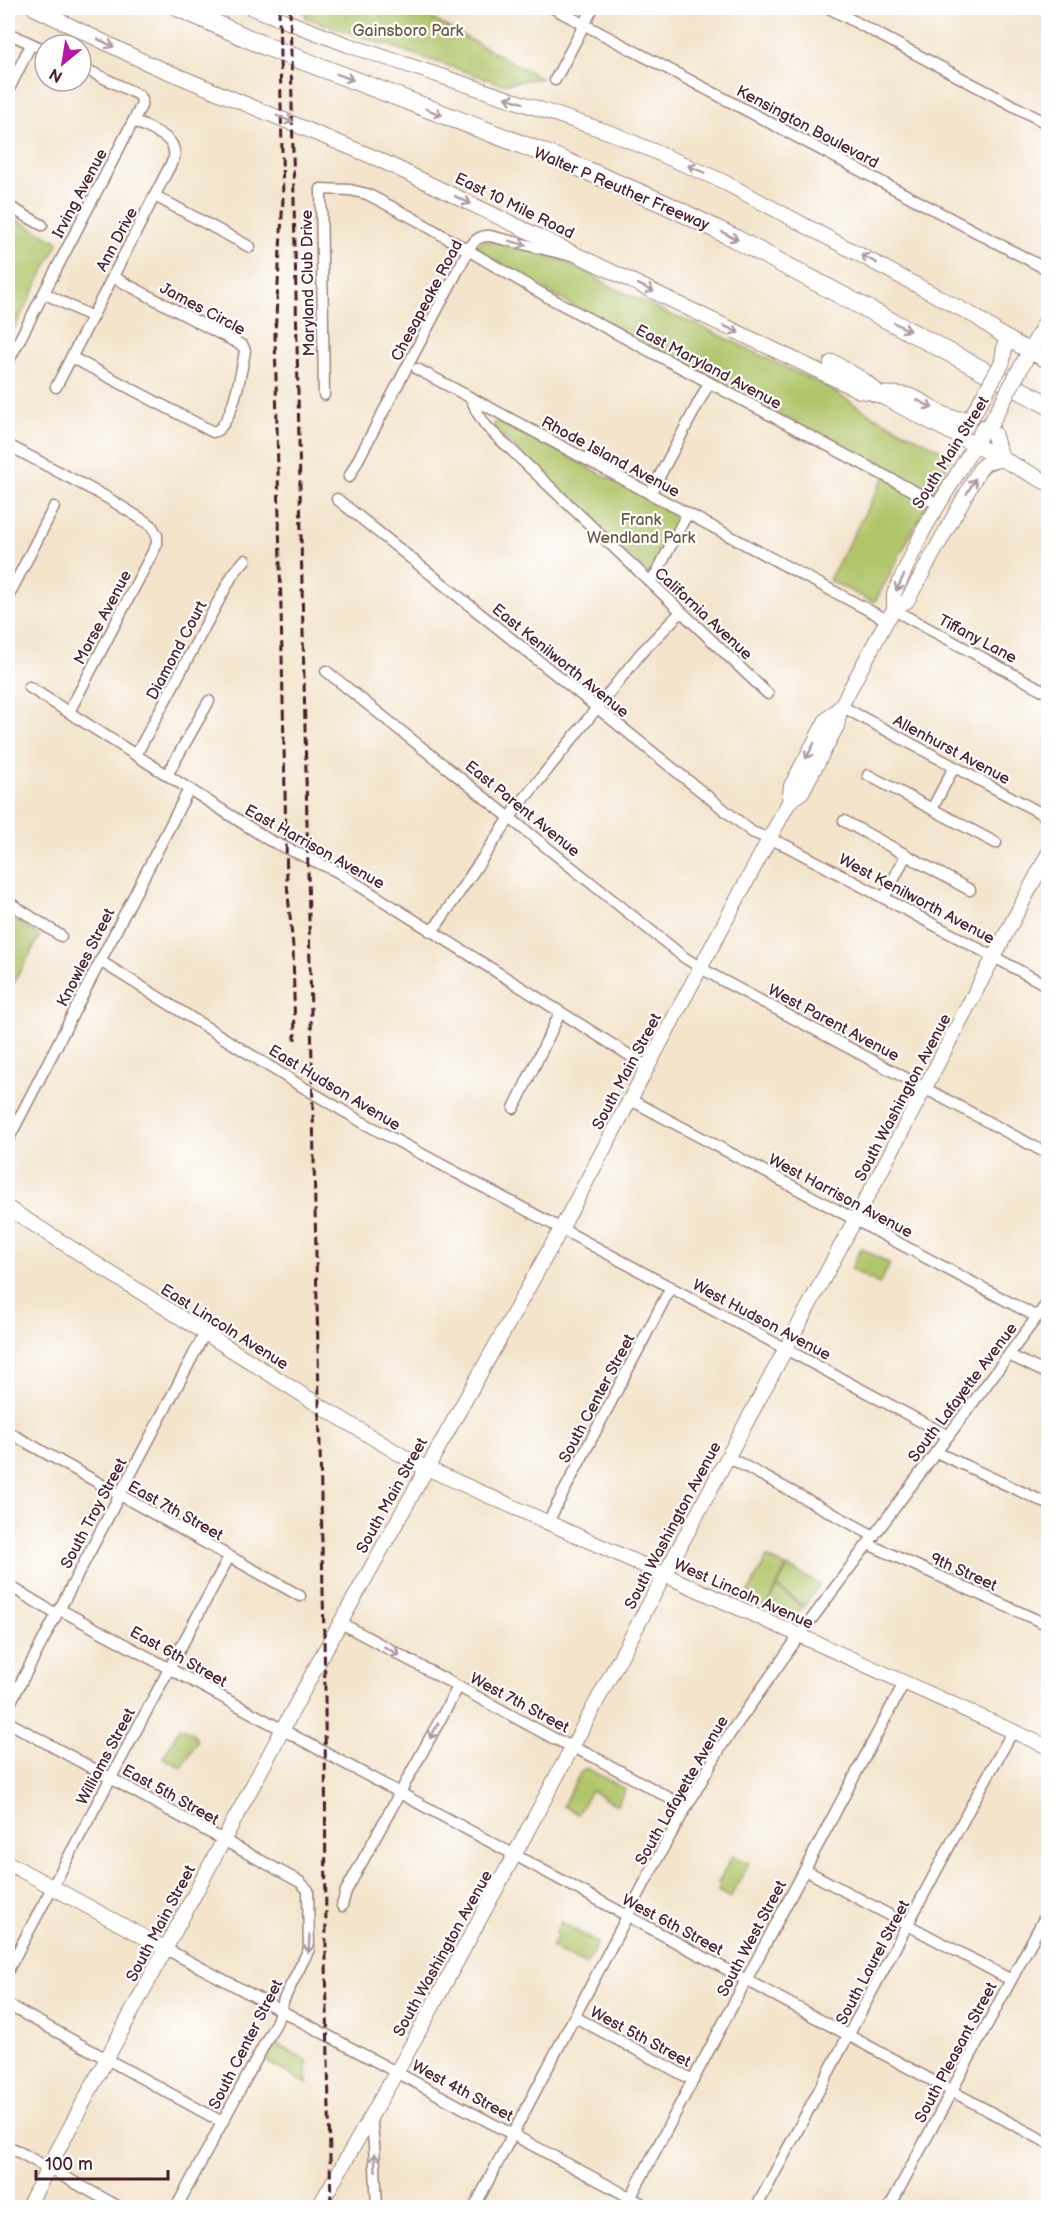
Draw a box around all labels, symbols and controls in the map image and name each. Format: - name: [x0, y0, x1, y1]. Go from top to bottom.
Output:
- park label: Gainsboro Park: [353, 22, 464, 41]
- north arrow: [33, 33, 93, 93]
- one-way arrow: [96, 38, 114, 49]
- text: N: [46, 63, 66, 86]
- one-way arrow: [335, 73, 354, 84]
- street label: Kensington Boulevard: [733, 82, 882, 173]
- one-way arrow: [505, 94, 524, 105]
- one-way arrow: [424, 107, 442, 118]
- one-way arrow: [275, 115, 294, 126]
- street label: Walter P Reuther Freeway: [531, 144, 713, 235]
- street label: Irving Avenue: [49, 145, 112, 242]
- one-way arrow: [687, 163, 705, 175]
- street label: East 10 Mile Road: [452, 169, 577, 243]
- one-way arrow: [453, 194, 471, 206]
- street label: Ann Drive: [93, 204, 142, 275]
- street label: Maryland Club Drive: [298, 209, 319, 356]
- one-way arrow: [720, 231, 738, 242]
- street label: Chesapeake Road: [387, 237, 467, 365]
- one-way arrow: [509, 238, 528, 250]
- one-way arrow: [860, 253, 878, 265]
- street label: James Circle: [156, 279, 249, 340]
- one-way arrow: [637, 282, 655, 294]
- street label: East Maryland Avenue: [632, 321, 785, 414]
- one-way arrow: [893, 321, 910, 333]
- one-way arrow: [722, 324, 740, 336]
- street label: South Main Street: [909, 393, 994, 513]
- one-way arrow: [915, 399, 933, 410]
- street label: Rhode Island Avenue: [538, 413, 683, 502]
- one-way arrow: [966, 478, 977, 496]
- park label: Frank Wendland Park: [587, 511, 695, 548]
- street label: California Avenue: [650, 564, 756, 665]
- street label: Morse Avenue: [70, 567, 136, 668]
- one-way arrow: [893, 573, 905, 591]
- street label: Diamond Court: [143, 598, 211, 703]
- street label: East Kenilworth Avenue: [488, 600, 633, 722]
- street label: Tiffany Lane: [935, 611, 1020, 668]
- street label: Allenhurst Avenue: [890, 712, 1013, 789]
- one-way arrow: [804, 742, 816, 759]
- street label: East Parent Avenue: [461, 757, 584, 862]
- street label: East Harrison Avenue: [241, 801, 388, 894]
- street label: West Kenilworth Avenue: [835, 850, 998, 949]
- street label: Knowles Street: [53, 905, 119, 1010]
- street label: West Parent Avenue: [765, 981, 903, 1066]
- street label: South Main Street: [589, 1010, 666, 1133]
- street label: South Washington Avenue: [851, 1010, 956, 1185]
- street label: East Hudson Avenue: [265, 1041, 404, 1135]
- street label: West Harrison Avenue: [765, 1150, 916, 1243]
- street label: West Hudson Avenue: [689, 1276, 834, 1365]
- street label: East Lincoln Avenue: [157, 1280, 292, 1375]
- street label: South Lafayette Avenue: [905, 1319, 1022, 1466]
- street label: South Center Street: [555, 1331, 639, 1466]
- street label: South Main Street: [353, 1435, 432, 1557]
- street label: South Washington Avenue: [621, 1438, 726, 1613]
- street label: South Troy Street: [57, 1455, 131, 1572]
- street label: East 7th Street: [124, 1477, 226, 1545]
- street label: 9th Street: [927, 1549, 1000, 1596]
- street label: West Lincoln Avenue: [671, 1555, 816, 1634]
- street label: East 6th Street: [126, 1623, 230, 1692]
- one-way arrow: [383, 1645, 400, 1657]
- street label: West 7th Street: [467, 1669, 572, 1737]
- street label: Williams Street: [73, 1705, 140, 1808]
- street label: South Lafayette Avenue: [632, 1712, 733, 1869]
- one-way arrow: [427, 1723, 439, 1740]
- street label: East 5th Street: [119, 1761, 222, 1830]
- street label: South Main Street: [123, 1862, 200, 1985]
- street label: South Washington Avenue: [390, 1867, 497, 2040]
- street label: South West Street: [714, 1877, 791, 2000]
- street label: West 6th Street: [618, 1891, 726, 1960]
- street label: South Laurel Street: [832, 1897, 914, 2028]
- one-way arrow: [303, 1934, 314, 1953]
- street label: South Center Street: [205, 1977, 287, 2113]
- street label: South Pleasant Street: [911, 1979, 1001, 2126]
- street label: West 5th Street: [587, 2003, 694, 2072]
- street label: West 4th Street: [408, 2057, 516, 2126]
- scale bar: [36, 2143, 168, 2181]
- one-way arrow: [370, 2153, 381, 2173]
- text: 100 m: [45, 2154, 93, 2175]

